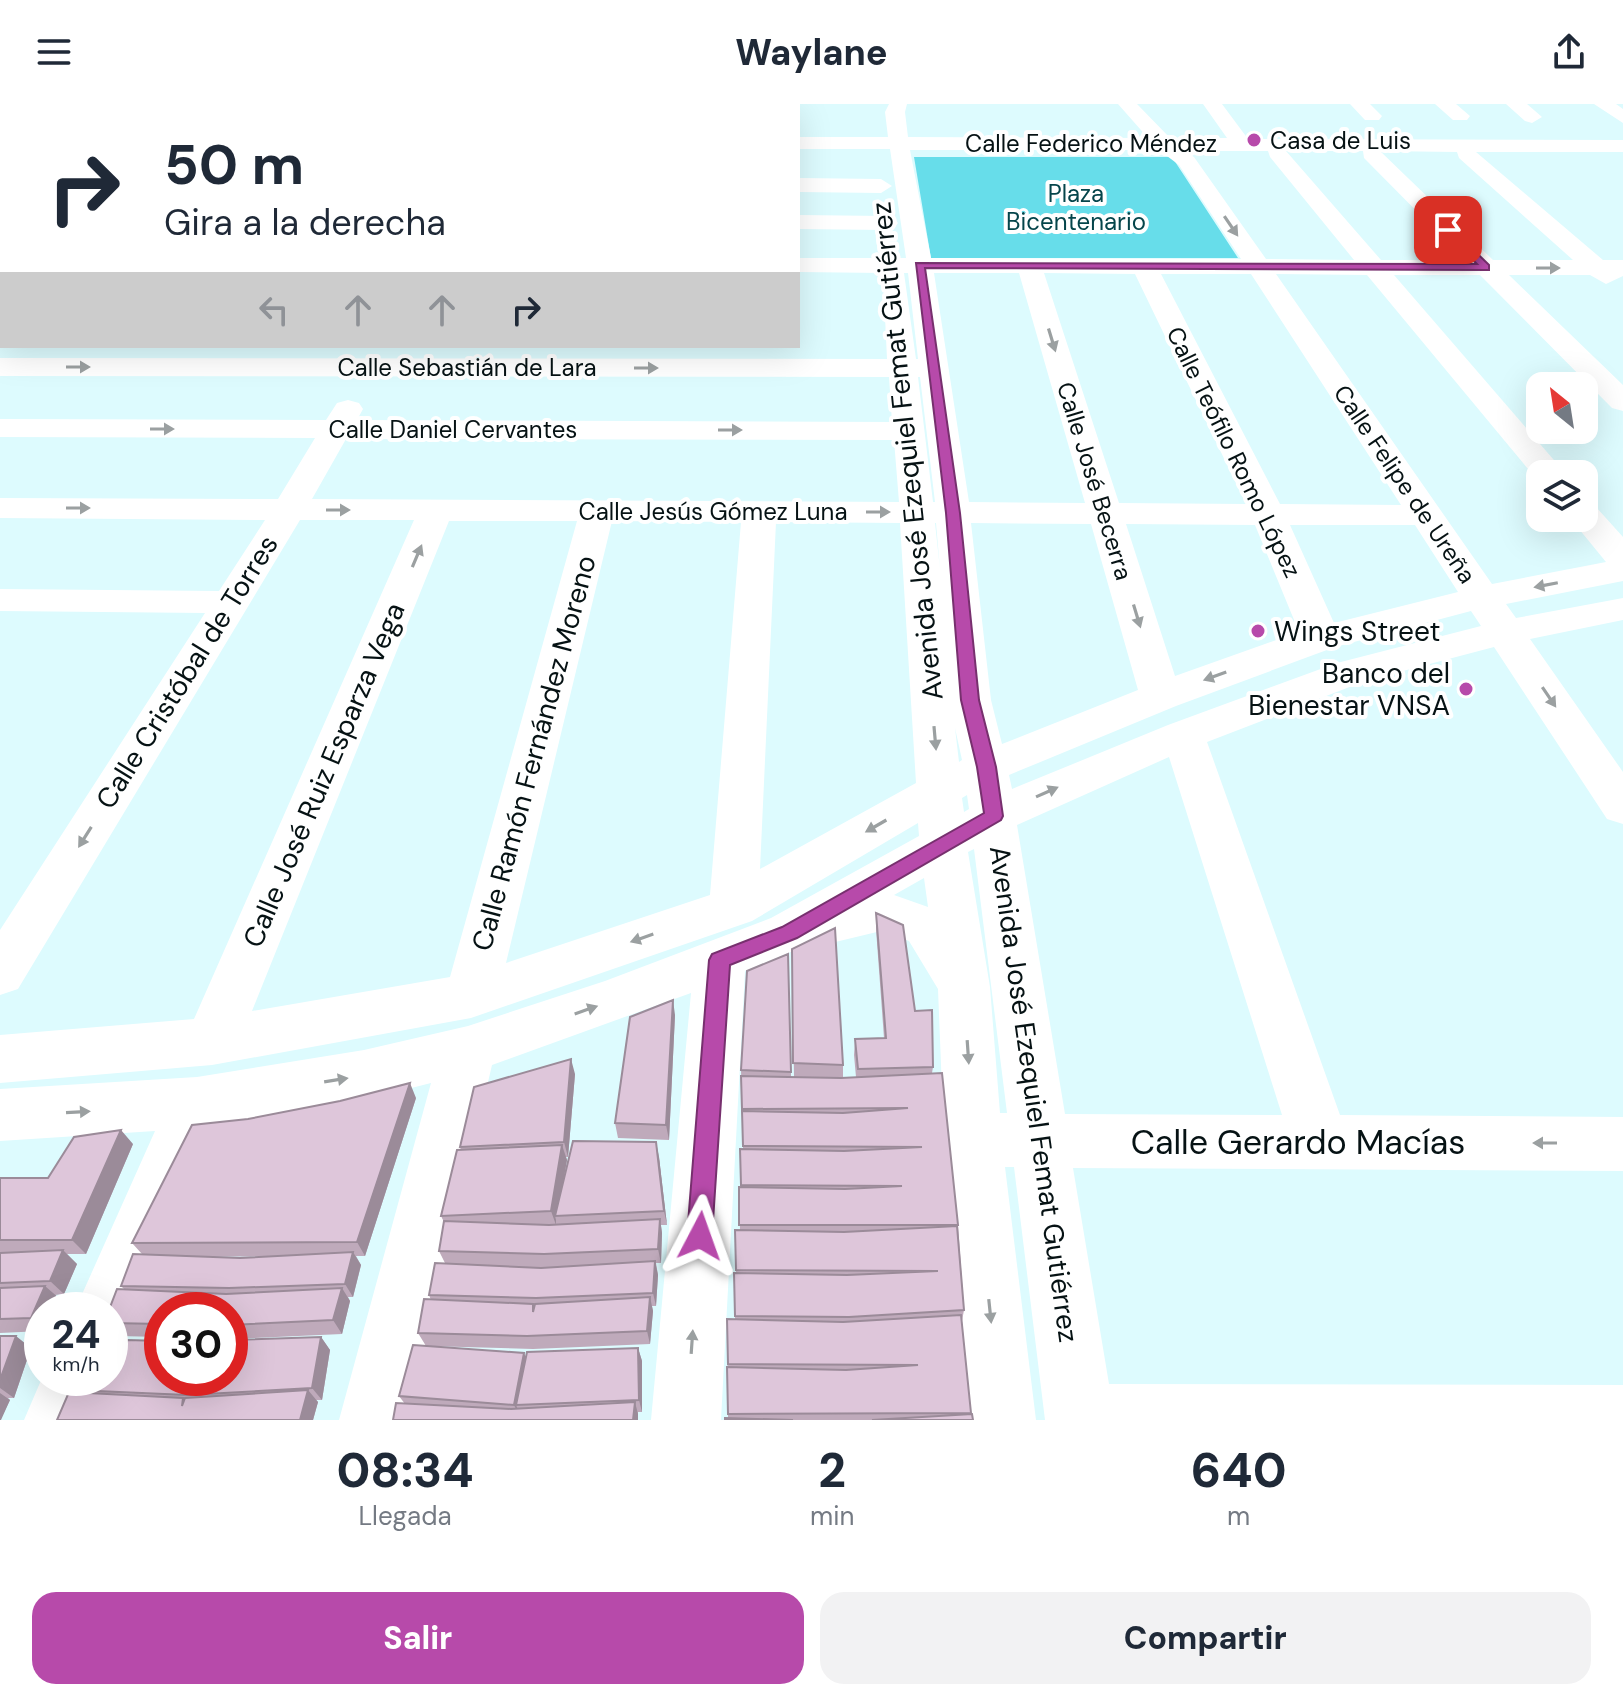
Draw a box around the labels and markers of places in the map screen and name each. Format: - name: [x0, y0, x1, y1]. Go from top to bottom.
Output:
- place label: Casa de Luis: [1270, 125, 1411, 156]
- marker: Casa de Luis: [1245, 131, 1263, 149]
- pin: [1414, 196, 1482, 264]
- place label: Wings Street: [1274, 613, 1440, 650]
- marker: Wings Street: [1249, 622, 1267, 640]
- place label: Banco del Bienestar VNSA: [1248, 655, 1450, 724]
- marker: Banco del Bienestar VNSA: [1457, 680, 1475, 698]

